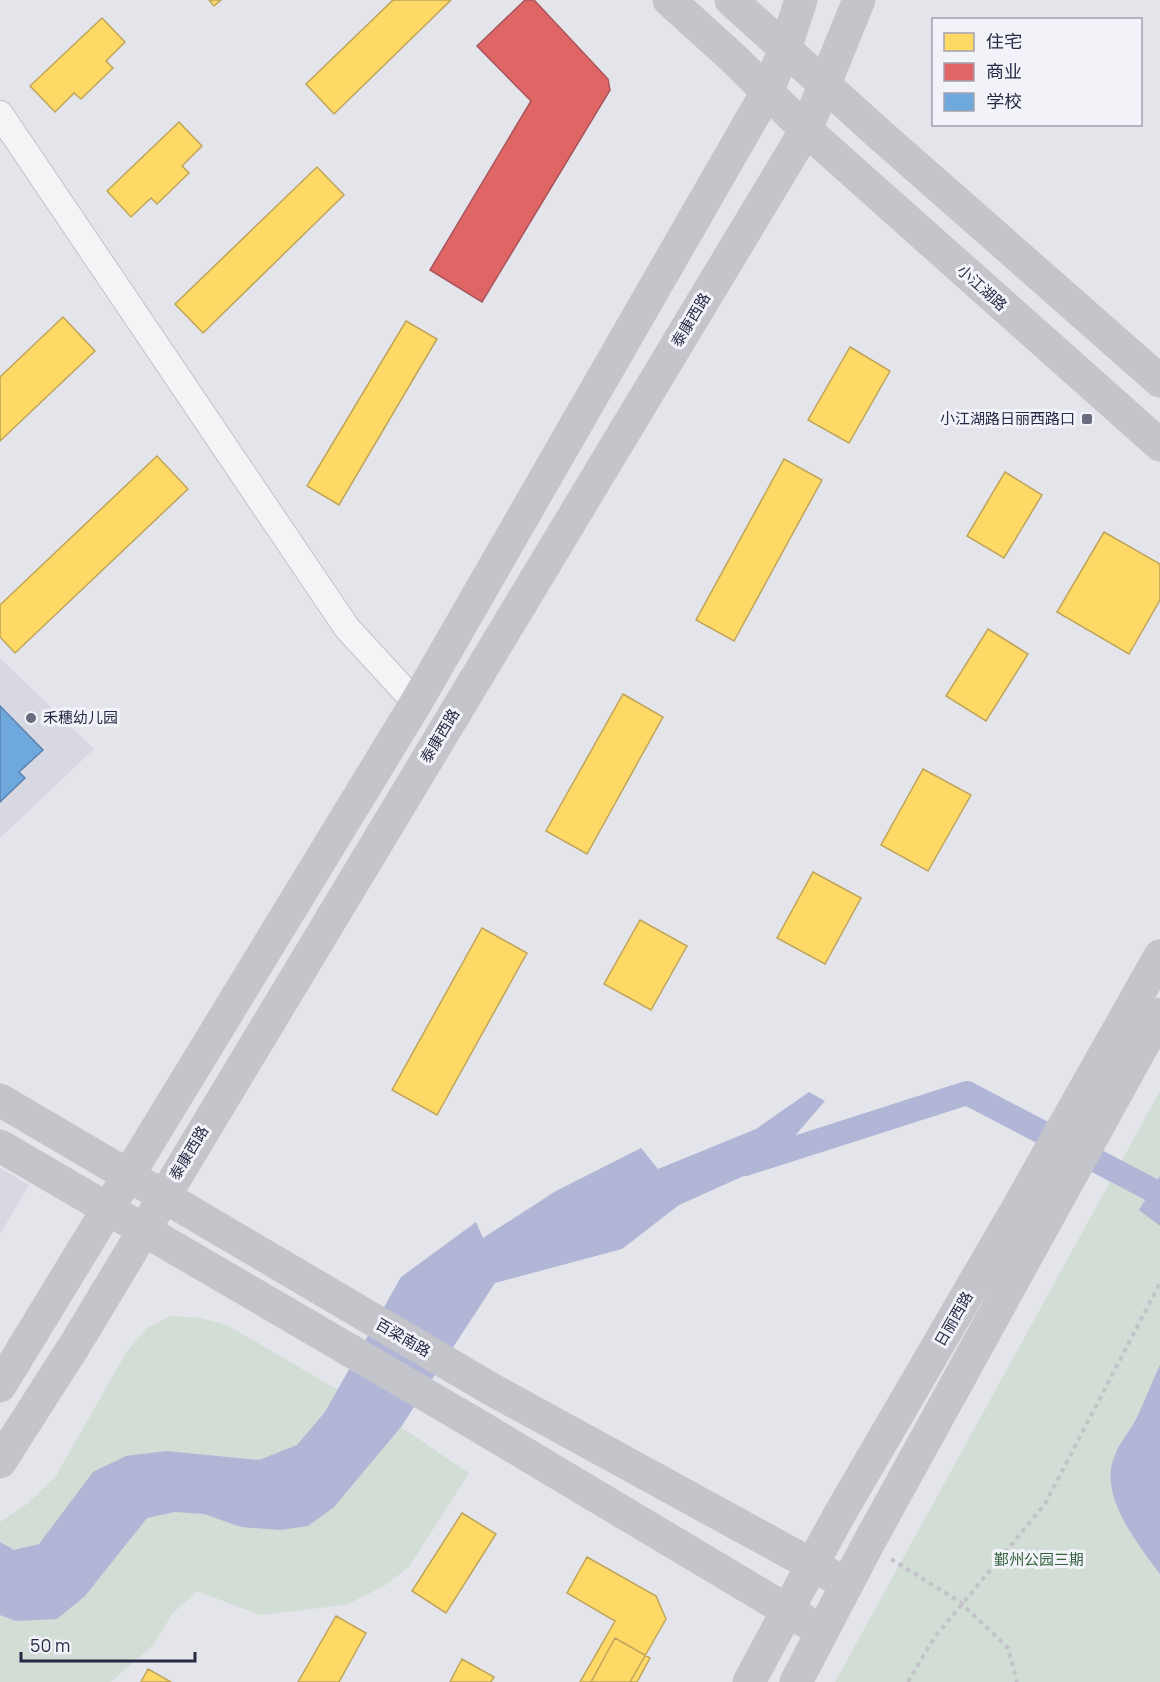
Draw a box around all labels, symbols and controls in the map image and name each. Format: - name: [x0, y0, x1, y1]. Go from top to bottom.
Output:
- legend: [932, 18, 1142, 126]
- text: 住宅: [986, 29, 1022, 53]
- text: 商业: [986, 59, 1022, 83]
- text: 学校: [986, 89, 1022, 113]
- street label: 小江湖路: [953, 260, 1012, 316]
- street label: 泰康西路: [666, 289, 715, 351]
- place label: 小江湖路日丽西路口: [940, 408, 1075, 429]
- marker: 小江湖路日丽西路口: [1080, 412, 1094, 426]
- street label: 泰康西路: [415, 705, 464, 767]
- place label: 禾穗幼儿园: [43, 707, 118, 728]
- marker: 禾穗幼儿园: [24, 711, 38, 725]
- street label: 泰康西路: [164, 1122, 213, 1184]
- street label: 日丽西路: [929, 1288, 978, 1350]
- street label: 百梁南路: [372, 1313, 434, 1362]
- park label: 鄞州公园三期: [994, 1549, 1084, 1570]
- scale bar: [21, 1625, 195, 1663]
- text: 50 m: [30, 1633, 70, 1657]

